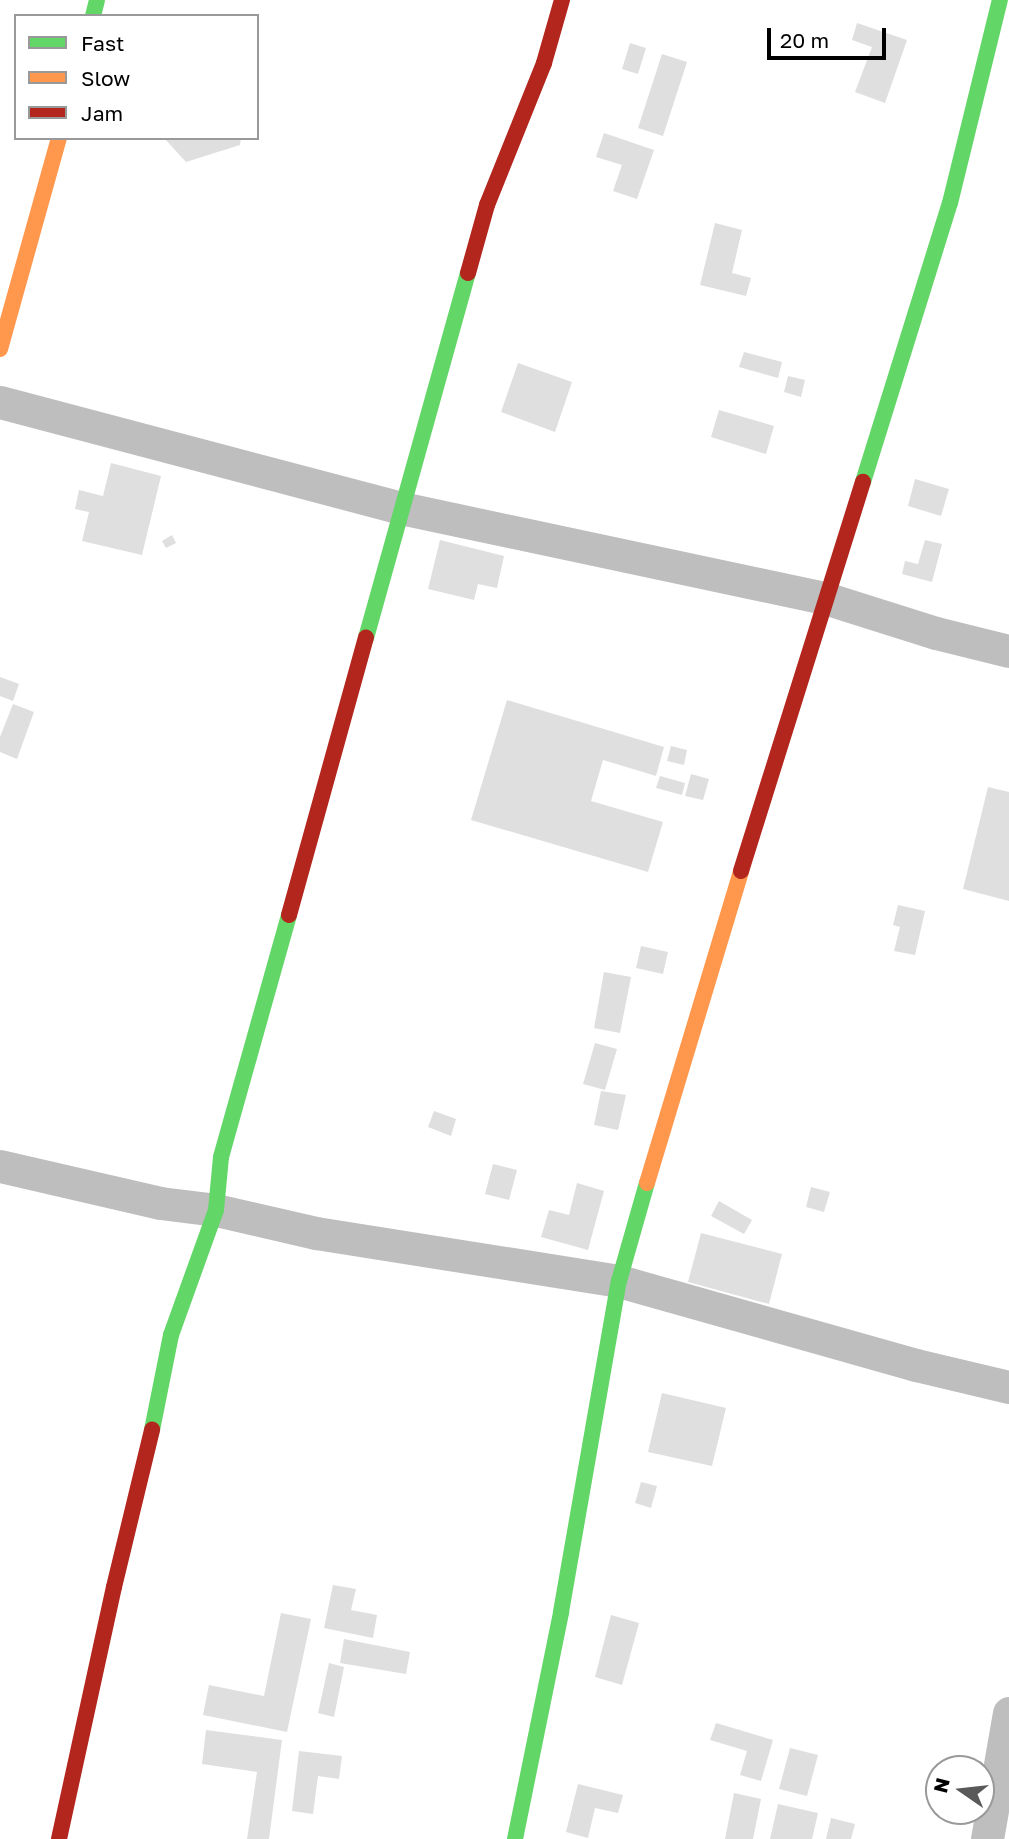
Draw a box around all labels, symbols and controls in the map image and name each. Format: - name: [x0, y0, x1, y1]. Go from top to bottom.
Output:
- legend: [14, 14, 259, 140]
- scale bar: [771, 14, 890, 58]
- text: 20 m: [780, 27, 829, 53]
- text: Fast: [81, 30, 124, 56]
- text: Slow: [81, 65, 130, 91]
- text: Jam: [81, 100, 123, 126]
- north arrow: [925, 1755, 995, 1825]
- text: N: [928, 1775, 954, 1795]

